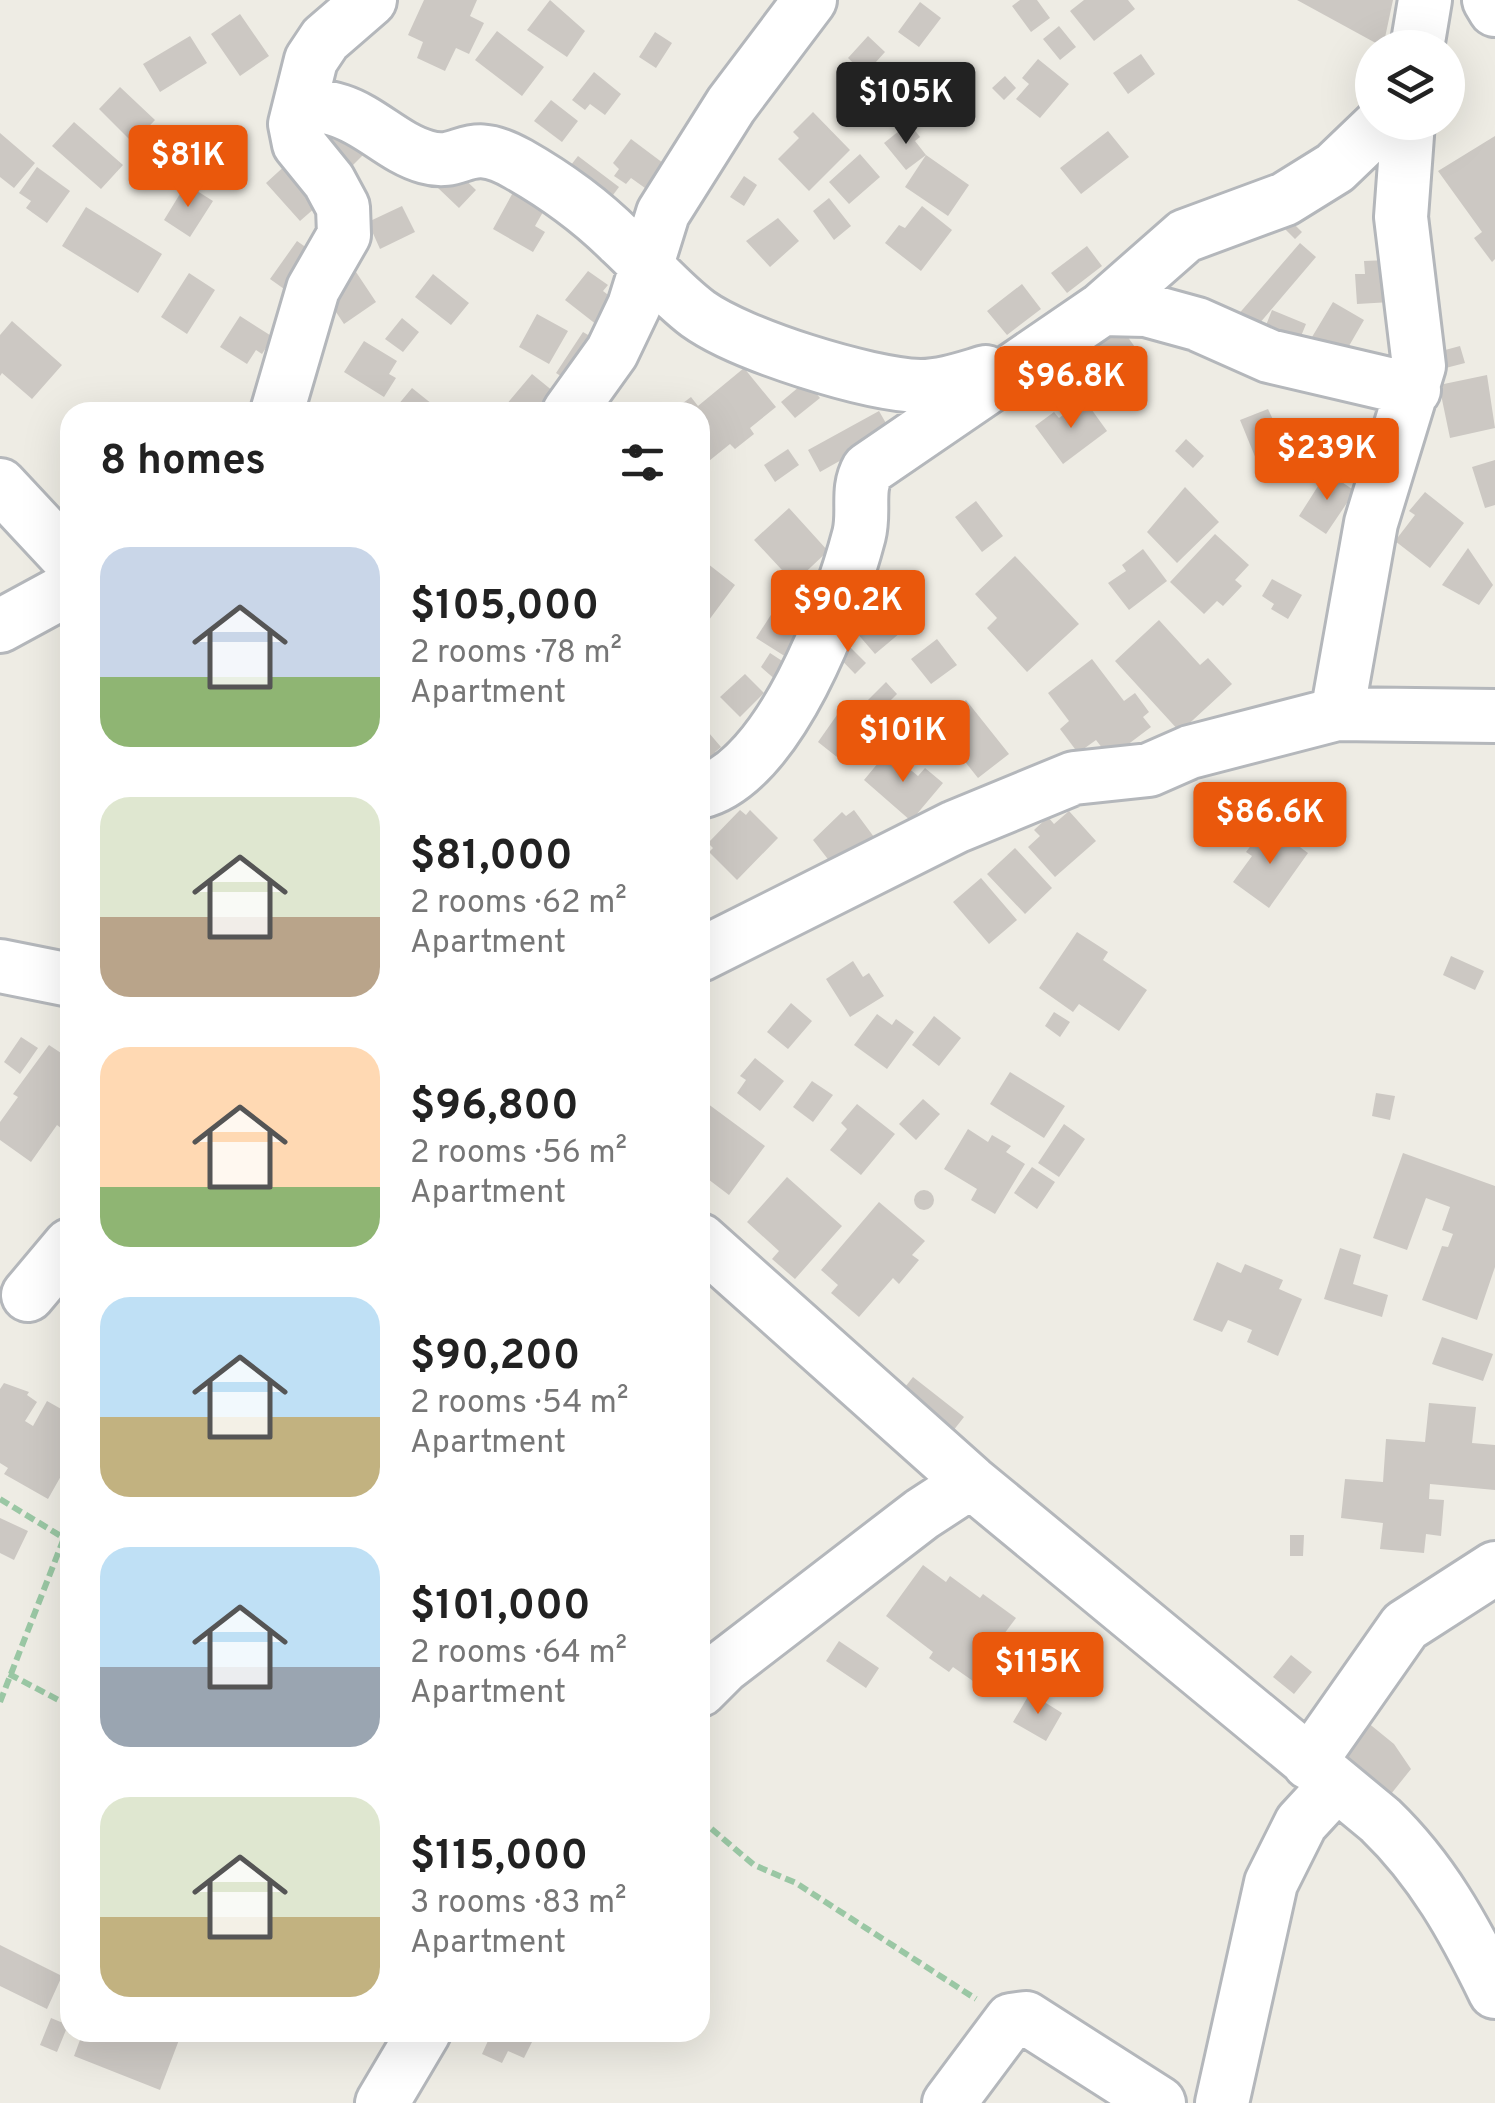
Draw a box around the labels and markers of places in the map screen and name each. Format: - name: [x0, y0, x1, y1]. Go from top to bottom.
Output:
- pin: $105K: [836, 62, 976, 147]
- pin: $81K: [129, 125, 247, 210]
- pin: $96.8K: [990, 346, 1152, 431]
- pin: $239K: [1257, 418, 1397, 503]
- pin: $90.2K: [767, 570, 929, 655]
- pin: $101K: [833, 700, 973, 785]
- pin: $86.6K: [1189, 782, 1351, 867]
- pin: $115K: [968, 1632, 1108, 1717]

